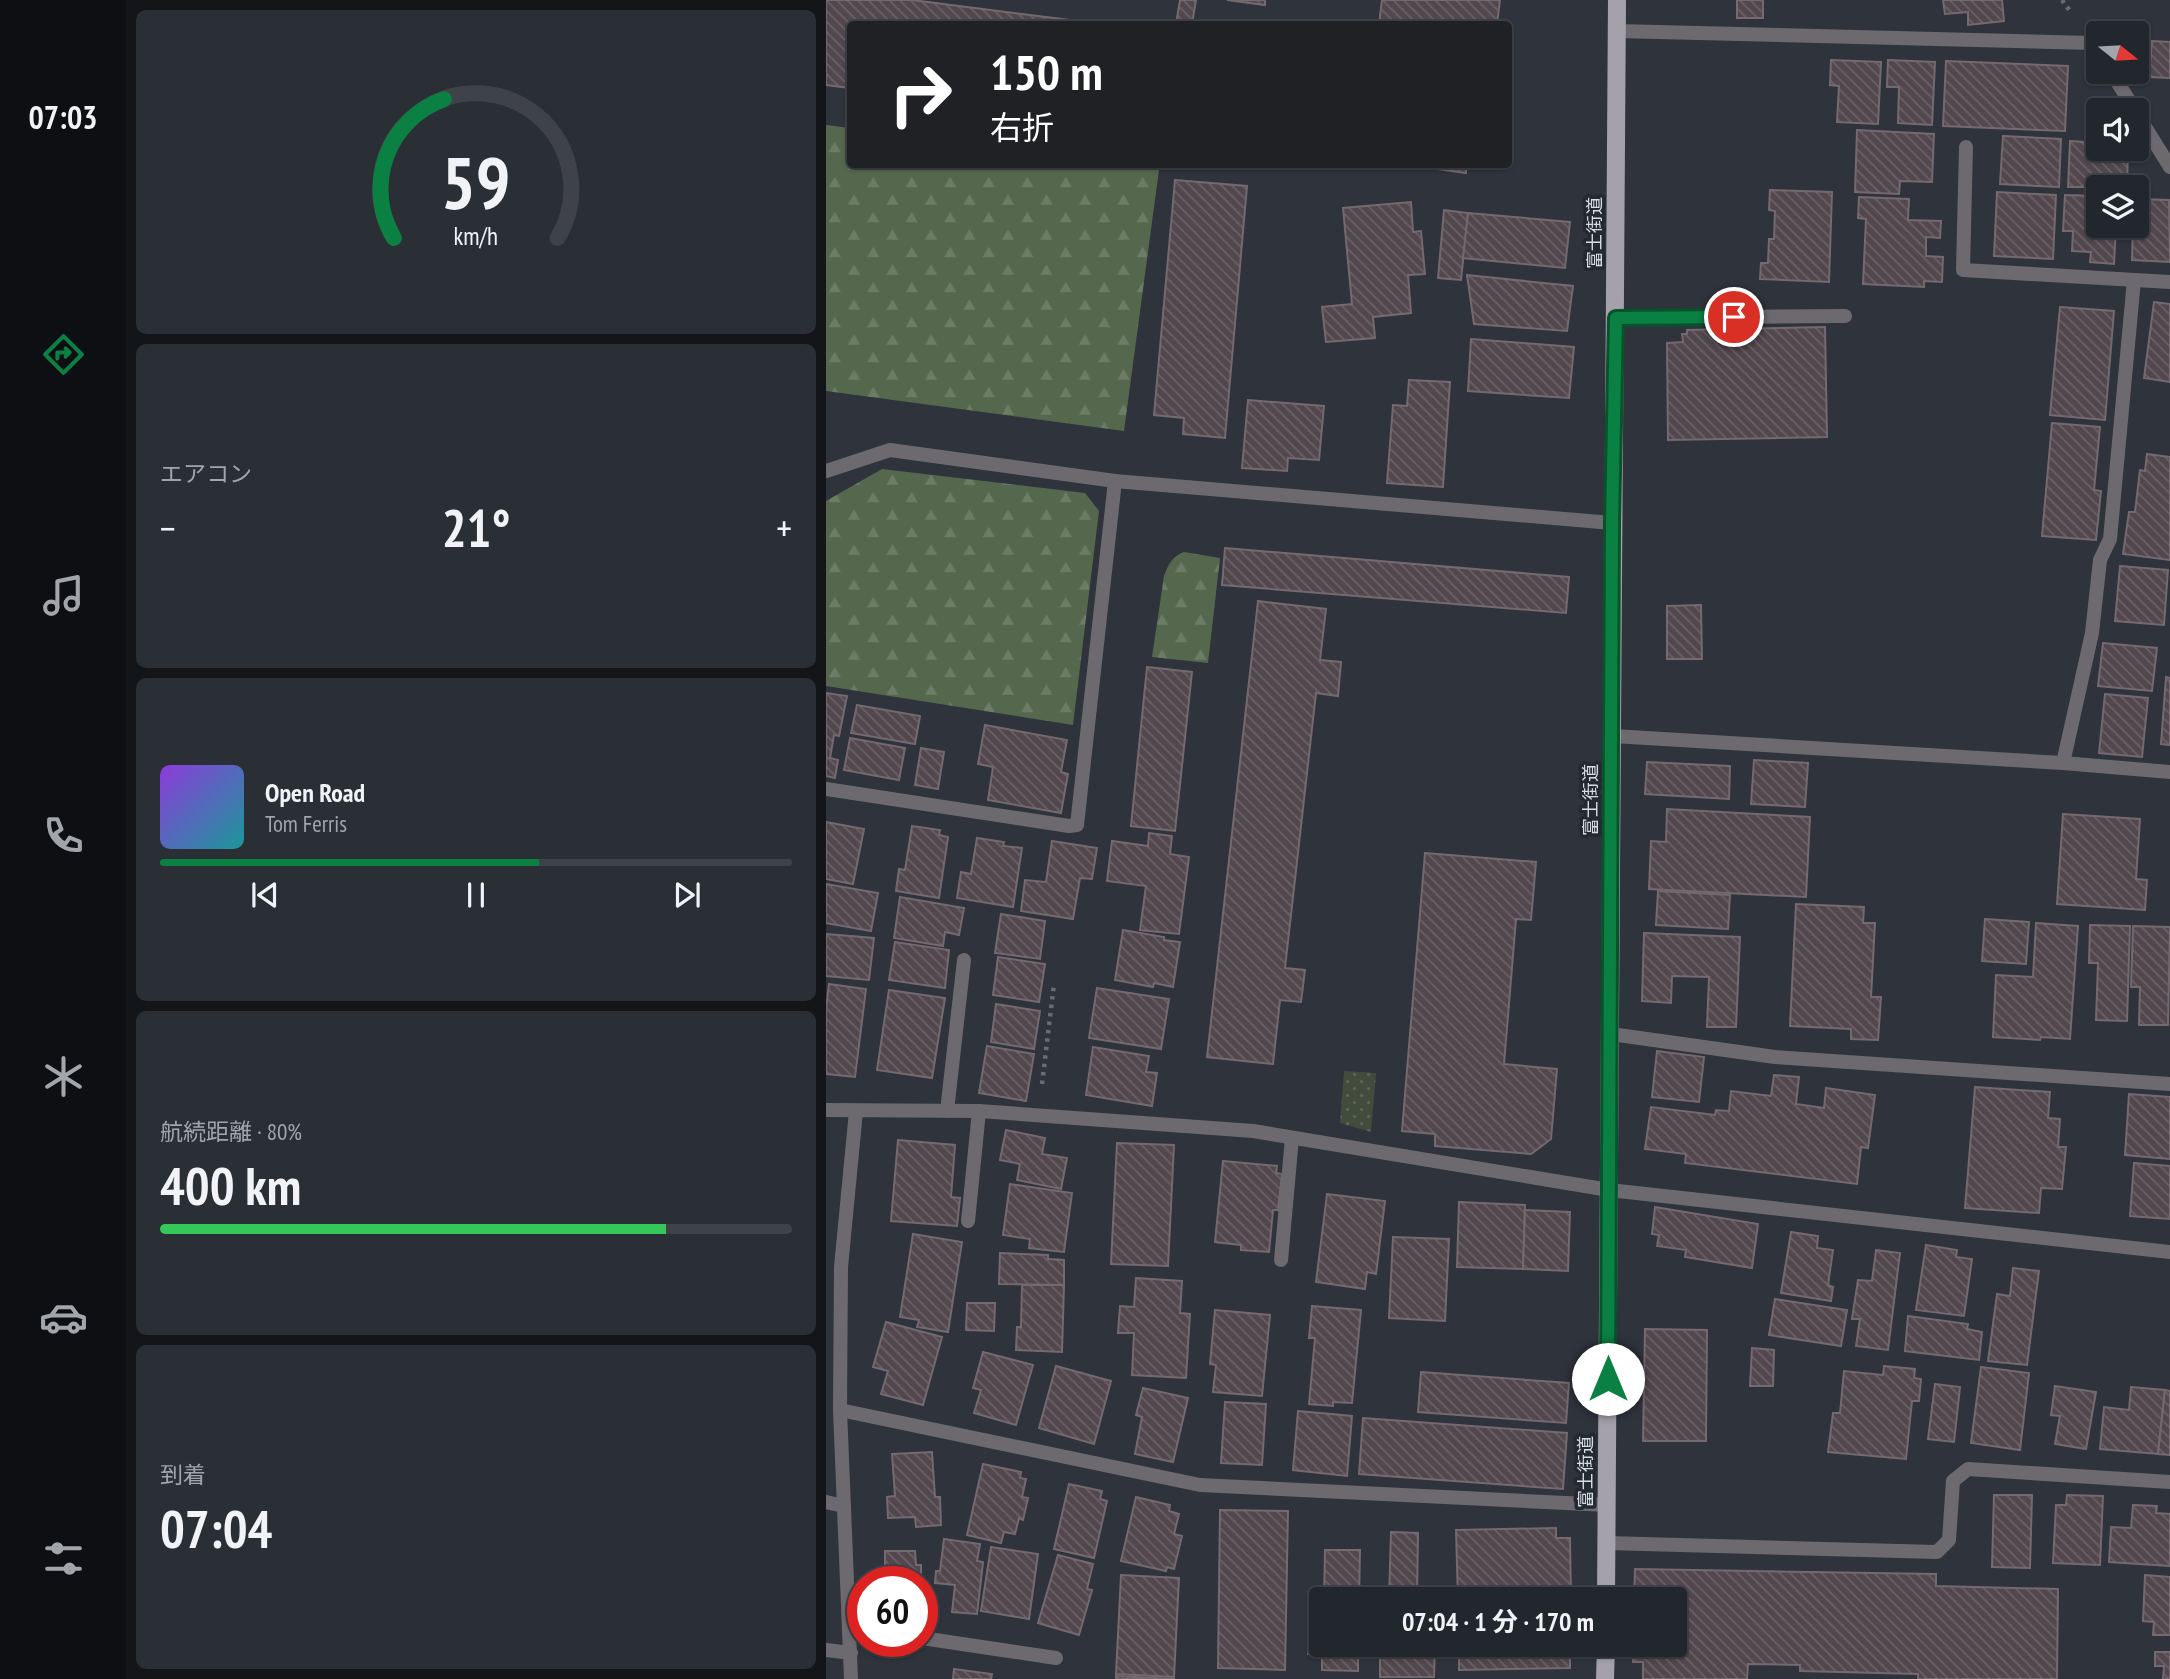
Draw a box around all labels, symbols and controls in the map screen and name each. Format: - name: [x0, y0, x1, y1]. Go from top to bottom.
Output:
- north arrow: [2086, 21, 2149, 84]
- map controls: [2086, 21, 2149, 238]
- text: 150 m: [990, 40, 1103, 104]
- icon: right: [875, 49, 966, 140]
- text: 07:03: [28, 96, 98, 138]
- button: sound: [2086, 98, 2149, 161]
- text: 右折: [990, 106, 1054, 148]
- text: 59: [441, 134, 511, 228]
- button: layers: [2086, 175, 2149, 238]
- street label: 富士街道: [1583, 197, 1606, 269]
- text: km/h: [454, 220, 498, 252]
- pin: [1704, 287, 1764, 347]
- icon: arrive: [1715, 298, 1753, 336]
- icon: directions: [39, 330, 88, 379]
- text: エアコン: [160, 459, 252, 488]
- text: 21°: [442, 494, 510, 561]
- text: −: [160, 503, 176, 552]
- text: +: [776, 503, 792, 552]
- icon: music: [39, 571, 88, 620]
- street label: 富士街道: [1579, 764, 1602, 836]
- text: Open Road: [265, 776, 365, 809]
- text: Tom Ferris: [265, 809, 347, 838]
- icon: phone: [39, 811, 88, 860]
- icon: previous: [246, 876, 284, 914]
- icon: pause: [457, 876, 495, 914]
- icon: next: [668, 876, 706, 914]
- icon: climate: [39, 1052, 88, 1101]
- text: 航続距離 · 80%: [160, 1117, 302, 1146]
- text: 400 km: [160, 1152, 301, 1219]
- icon: car: [39, 1293, 88, 1342]
- position arrow: [1571, 1342, 1645, 1416]
- street label: 富士街道: [1574, 1436, 1597, 1508]
- text: 到着: [160, 1460, 206, 1489]
- text: 07:04: [160, 1495, 272, 1562]
- icon: filters: [39, 1534, 88, 1583]
- speed limit sign: 60: [847, 1566, 938, 1657]
- text: 07:04 · 1 分 · 170 m: [1402, 1605, 1594, 1638]

